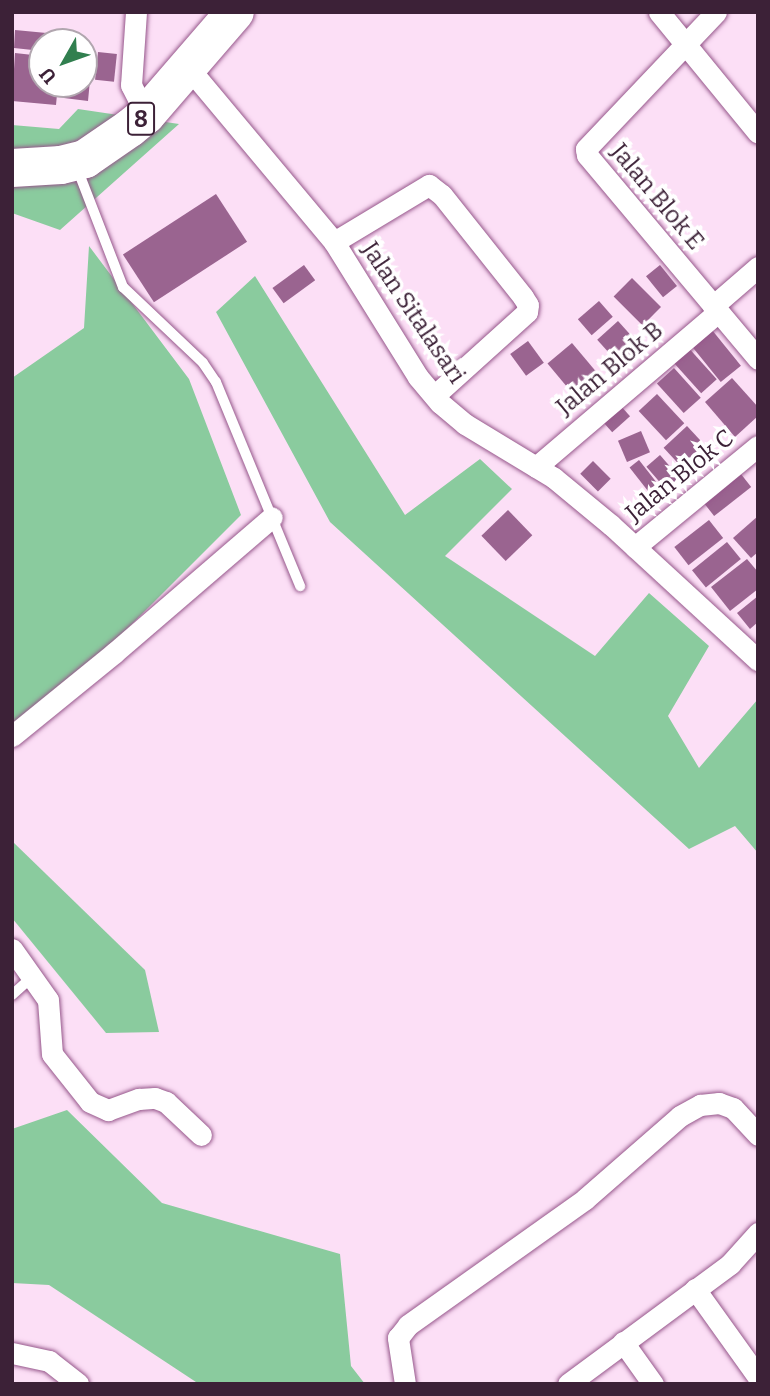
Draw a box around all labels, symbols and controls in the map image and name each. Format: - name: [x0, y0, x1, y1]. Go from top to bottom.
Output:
- north arrow: [28, 28, 98, 98]
- text: U: [35, 63, 61, 88]
- road number: 8: [127, 100, 155, 138]
- street label: Jalan Blok E: [604, 138, 710, 256]
- street label: Jalan Sitalasari: [355, 237, 471, 389]
- street label: Jalan Blok B: [551, 316, 669, 422]
- street label: Jalan Blok C: [620, 424, 740, 528]

